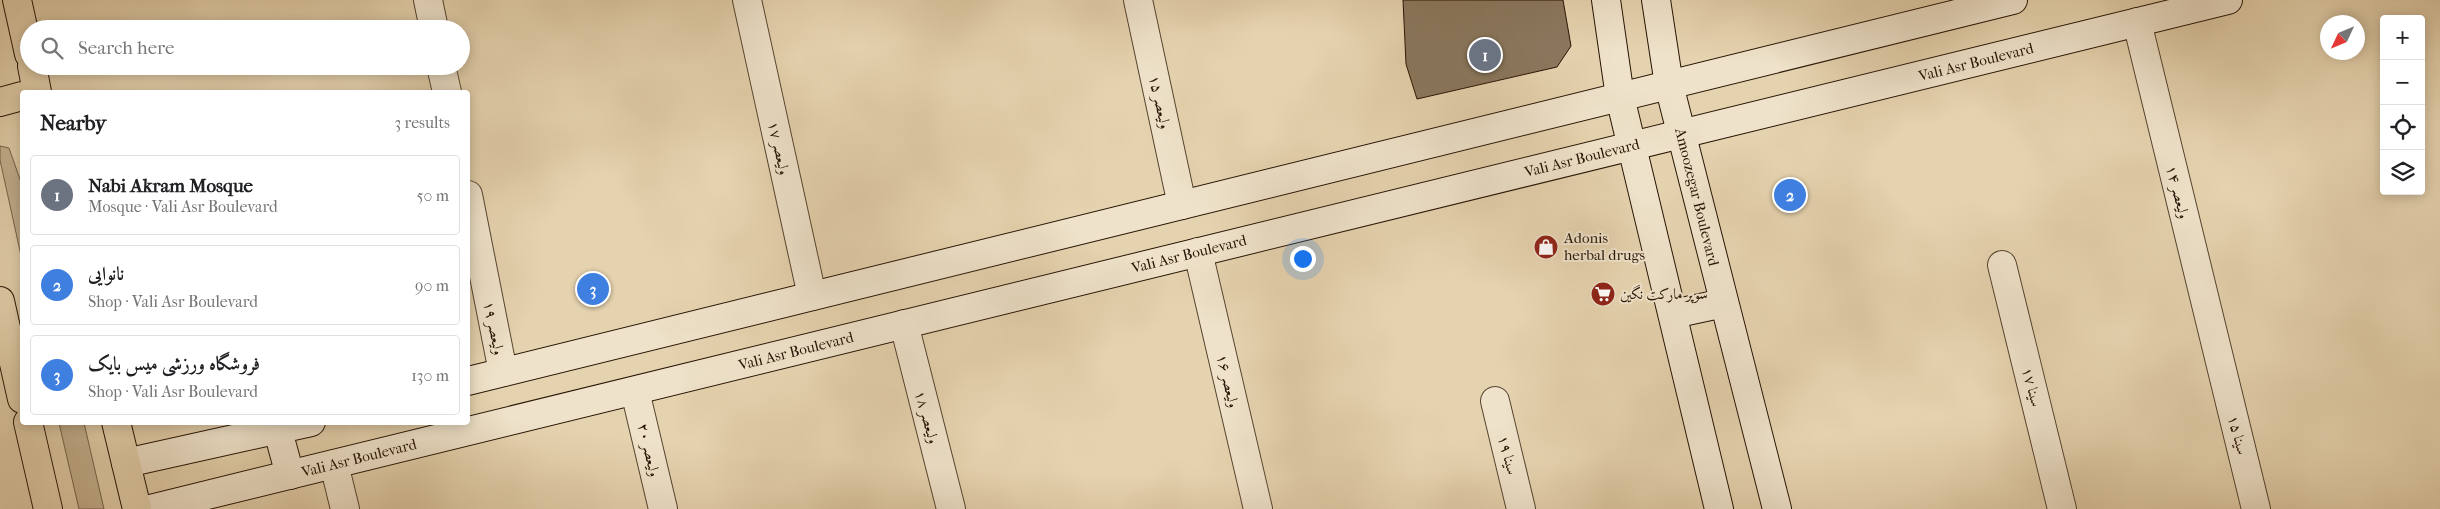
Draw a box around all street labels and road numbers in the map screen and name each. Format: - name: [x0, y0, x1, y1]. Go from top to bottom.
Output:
- street label: Vali Asr Boulevard: [1916, 39, 2036, 85]
- street label: ولیعصر ۱۵: [1145, 73, 1174, 131]
- street label: ولیعصر ۱۷: [764, 119, 793, 177]
- street label: Amoozegar Boulevard: [1671, 125, 1723, 269]
- street label: Vali Asr Boulevard: [1522, 135, 1642, 181]
- street label: ولیعصر ۱۴: [2162, 163, 2193, 221]
- street label: Vali Asr Boulevard: [1129, 231, 1249, 277]
- street label: ولیعصر ۱۹: [479, 300, 508, 357]
- street label: Vali Asr Boulevard: [736, 328, 856, 374]
- street label: ولیعصر ۱۶: [1212, 352, 1243, 410]
- street label: سینا ۱۷: [2018, 365, 2046, 409]
- street label: ولیعصر ۱۸: [910, 388, 943, 446]
- street label: سینا ۱۵: [2224, 413, 2252, 457]
- street label: ولیعصر ۲۰: [633, 421, 664, 479]
- street label: سینا ۱۹: [1494, 433, 1522, 477]
- street label: Vali Asr Boulevard: [299, 435, 419, 481]

